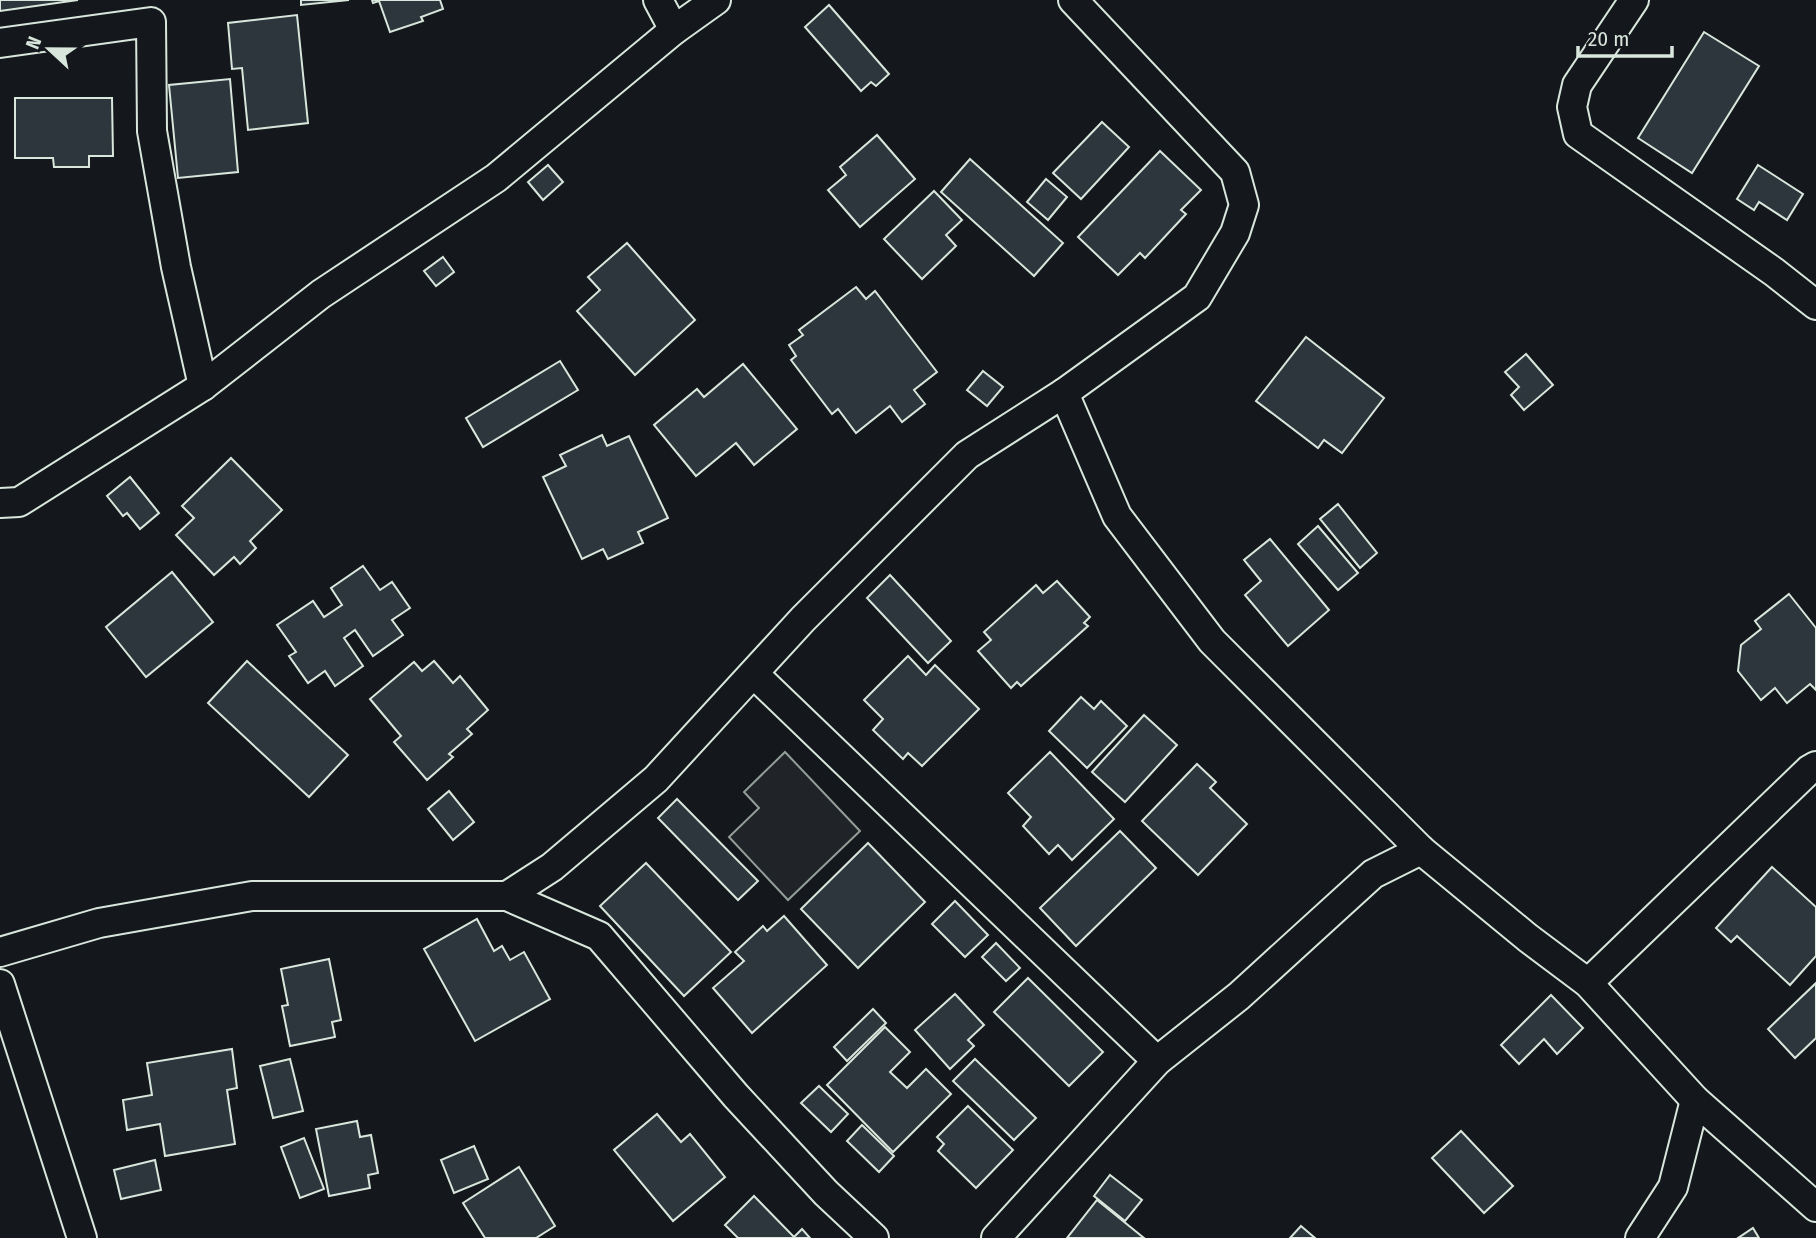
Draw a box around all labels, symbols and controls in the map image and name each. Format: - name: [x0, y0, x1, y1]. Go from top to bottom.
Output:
- north arrow: [14, 14, 84, 84]
- scale bar: [1578, 14, 1672, 58]
- text: 20 m: [1588, 26, 1629, 52]
- text: N: [21, 33, 46, 52]

